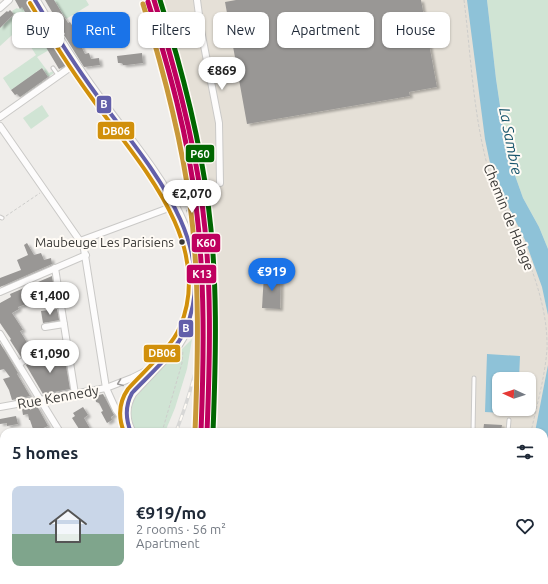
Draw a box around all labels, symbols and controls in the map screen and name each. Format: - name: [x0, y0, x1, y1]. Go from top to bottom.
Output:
- chip: Buy: [12, 12, 64, 48]
- chip: Rent: [72, 12, 130, 48]
- chip: Filters: [138, 12, 205, 48]
- chip: New: [213, 12, 269, 48]
- chip: Apartment: [277, 12, 374, 48]
- chip: House: [382, 12, 450, 48]
- pin: €869: [198, 57, 246, 91]
- text: €869: [207, 63, 237, 77]
- line badge: B: [96, 95, 112, 114]
- text: B: [100, 98, 108, 110]
- water label: La Sambre: [496, 106, 526, 176]
- line badge: DB06: [97, 121, 135, 140]
- text: DB06: [102, 125, 130, 137]
- line badge: P60: [185, 144, 215, 163]
- text: P60: [190, 148, 210, 160]
- street label: Chemin de Halage: [480, 161, 538, 273]
- pin: €2,070: [159, 180, 225, 214]
- text: €2,070: [172, 186, 212, 200]
- line badge: K60: [191, 233, 221, 253]
- place label: Maubeuge Les Parisiens: [35, 235, 174, 249]
- marker: Maubeuge Les Parisiens: [177, 237, 187, 247]
- text: K60: [196, 237, 216, 249]
- pin: €919: [248, 258, 296, 292]
- line badge: K13: [186, 264, 217, 284]
- text: €919: [257, 264, 287, 278]
- text: K13: [192, 268, 212, 280]
- pin: €1,400: [17, 282, 83, 316]
- text: €1,400: [30, 288, 70, 302]
- line badge: B: [178, 319, 194, 338]
- text: B: [182, 322, 190, 334]
- pin: €1,090: [17, 340, 83, 374]
- line badge: DB06: [143, 344, 181, 363]
- text: €1,090: [30, 346, 70, 360]
- text: DB06: [148, 347, 176, 359]
- north arrow: [492, 372, 536, 416]
- map controls: [492, 372, 536, 416]
- one-way arrow: [117, 378, 124, 386]
- street label: Rue Kennedy: [16, 382, 100, 412]
- icon: filters: [514, 441, 536, 463]
- text: 5 homes: [12, 443, 78, 462]
- icon: home: [44, 502, 92, 550]
- text: €919/mo: [136, 503, 206, 522]
- icon: heart: [514, 515, 536, 537]
- text: 2 rooms · 56 m²: [136, 522, 226, 536]
- text: Apartment: [136, 536, 200, 550]

